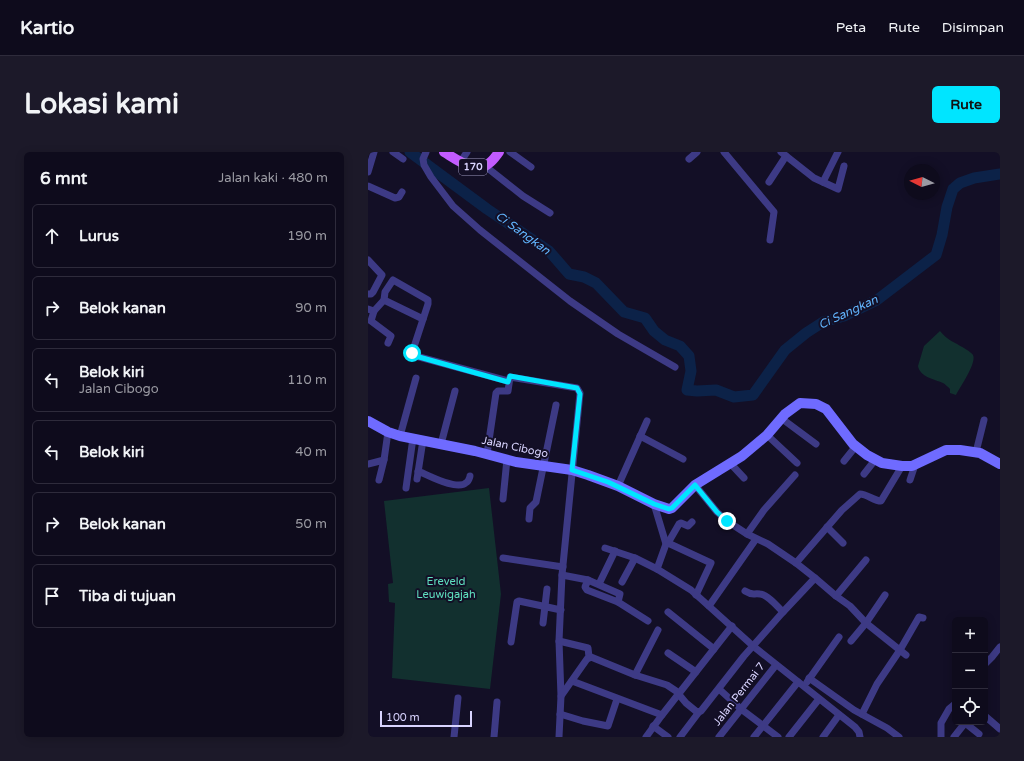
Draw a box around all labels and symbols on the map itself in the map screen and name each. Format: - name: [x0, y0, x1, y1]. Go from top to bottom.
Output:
- road number: 170: [459, 159, 487, 175]
- north arrow: [904, 164, 940, 200]
- water label: Ci Sangkan: [493, 209, 554, 258]
- water label: Ci Sangkan: [816, 292, 881, 332]
- route start: [403, 344, 421, 362]
- street label: Jalan Cibogo: [481, 434, 550, 460]
- route end: [718, 512, 736, 530]
- park label: Ereveld Leuwigajah: [416, 575, 476, 601]
- street label: Jalan Permai 7: [710, 660, 768, 728]
- scale bar: [380, 709, 472, 728]

